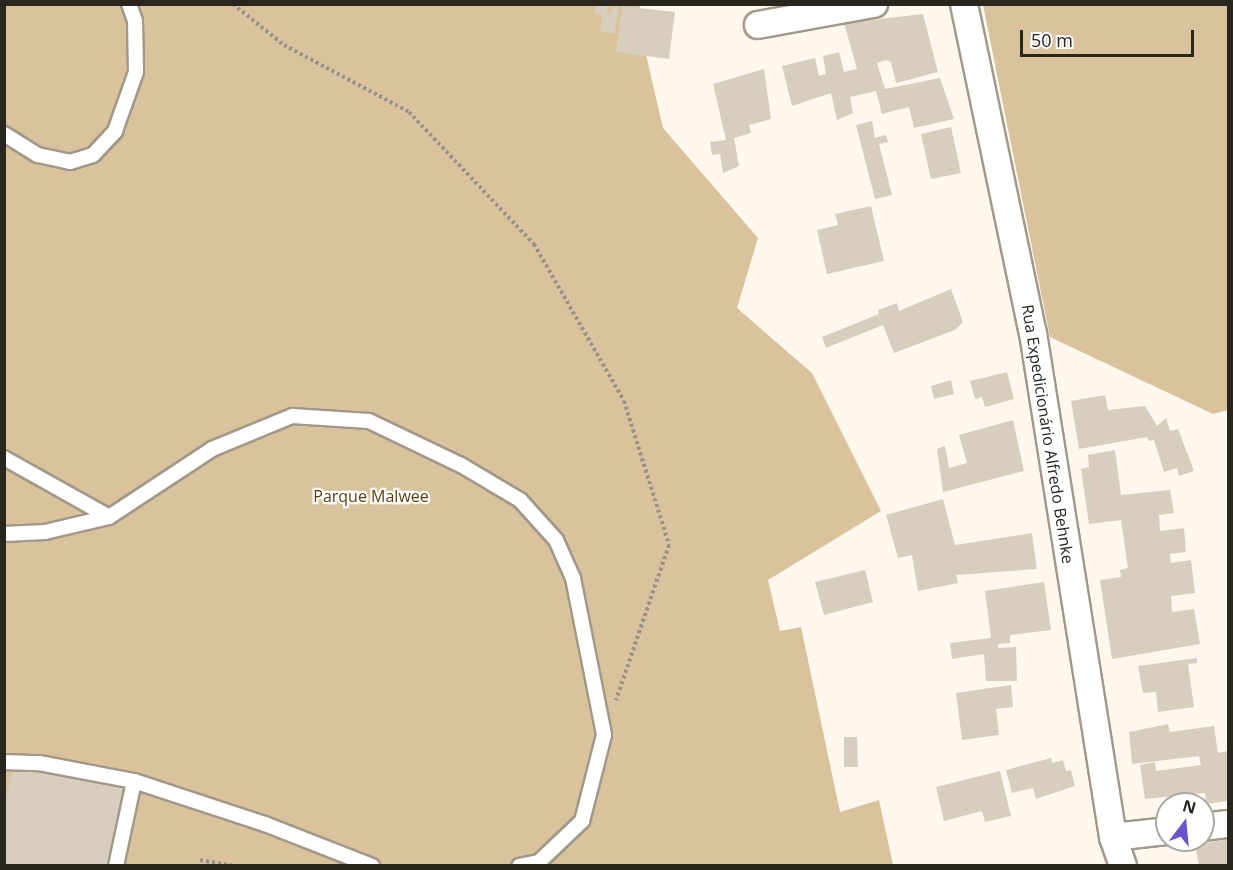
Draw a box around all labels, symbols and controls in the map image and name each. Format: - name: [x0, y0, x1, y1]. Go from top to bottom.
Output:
- scale bar: [1023, 18, 1197, 56]
- text: 50 m: [1031, 28, 1073, 52]
- street label: Rua Expedicionário Alfredo Behnke: [1018, 303, 1078, 565]
- park label: Parque Malwee: [313, 486, 429, 506]
- north arrow: [1155, 792, 1215, 852]
- text: N: [1180, 794, 1199, 819]

